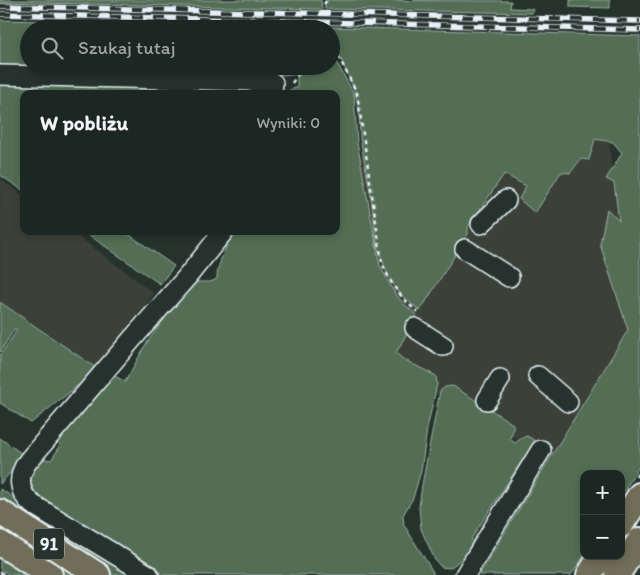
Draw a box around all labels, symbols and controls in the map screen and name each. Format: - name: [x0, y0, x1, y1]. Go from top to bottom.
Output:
- search box: [20, 20, 340, 75]
- icon: search: [38, 34, 66, 62]
- text: Szukaj tutaj: [78, 36, 175, 59]
- text: W pobliżu: [40, 110, 128, 135]
- text: Wyniki: 0: [257, 113, 320, 132]
- map controls: [580, 470, 625, 560]
- button: +: [580, 470, 625, 515]
- button: −: [580, 515, 625, 560]
- road number: 91: [34, 528, 64, 560]

